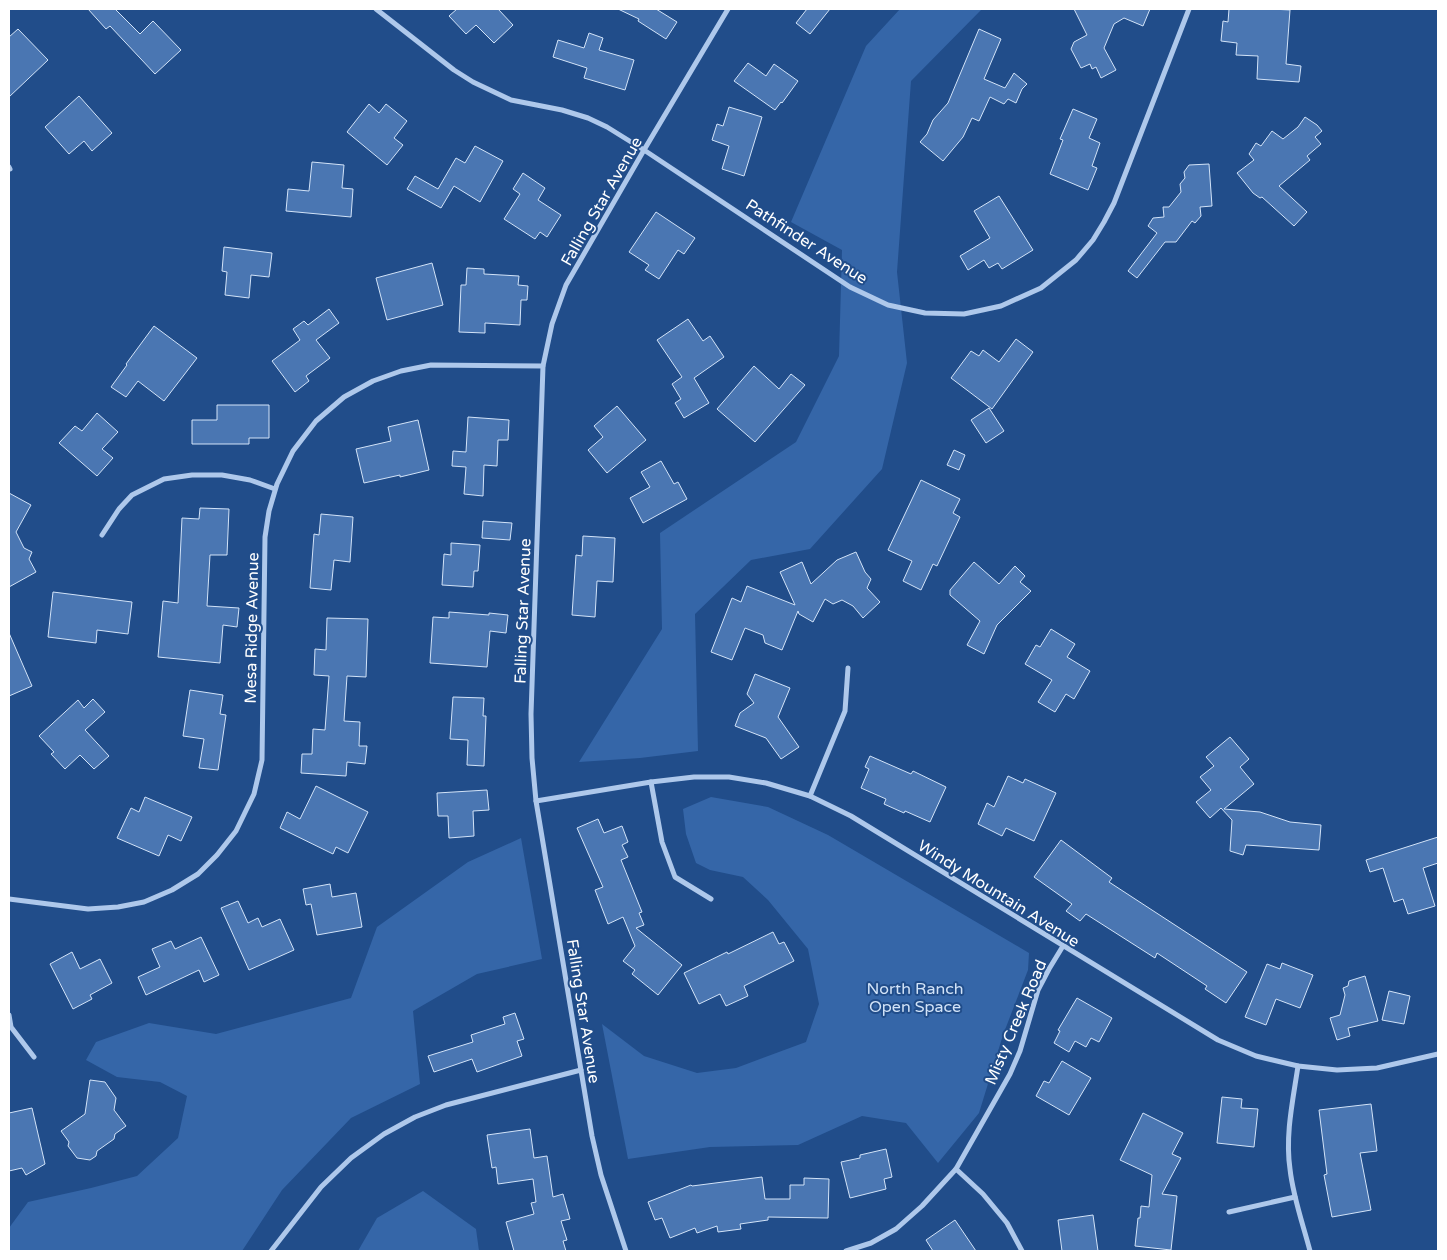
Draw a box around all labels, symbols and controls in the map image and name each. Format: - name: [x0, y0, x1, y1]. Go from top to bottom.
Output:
- street label: Falling Star Avenue: [557, 133, 647, 270]
- street label: Pathfinder Avenue: [742, 195, 871, 289]
- street label: Falling Star Avenue: [510, 538, 536, 684]
- street label: Mesa Ridge Avenue: [241, 552, 263, 704]
- street label: Windy Mountain Avenue: [914, 836, 1083, 952]
- street label: Falling Star Avenue: [562, 938, 604, 1085]
- street label: Misty Creek Road: [981, 957, 1051, 1088]
- park label: North Ranch Open Space: [867, 979, 963, 1017]

